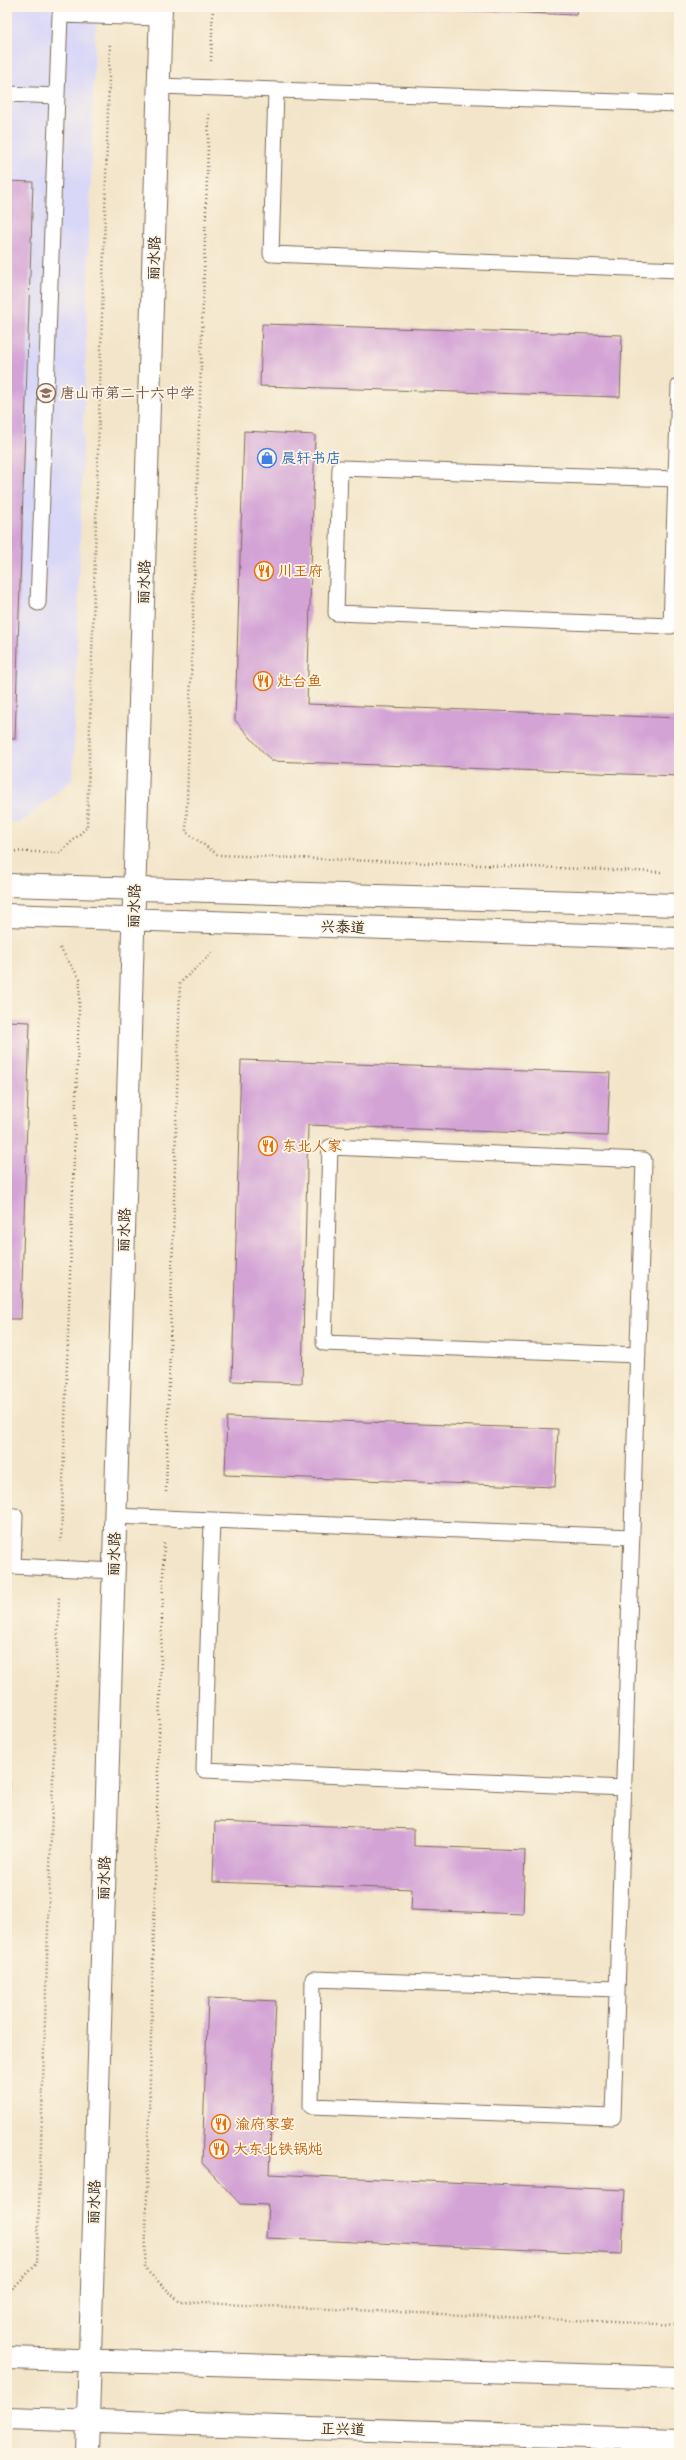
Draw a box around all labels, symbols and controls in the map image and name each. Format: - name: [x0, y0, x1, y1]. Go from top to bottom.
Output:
- street label: 丽水路: [142, 235, 165, 281]
- school or university icon: 唐山市第二十六中学: [35, 382, 57, 404]
- place label: 唐山市第二十六中学: [60, 382, 195, 403]
- shop icon: 晨轩书店: [256, 447, 278, 469]
- place label: 晨轩书店: [281, 447, 341, 468]
- street label: 丽水路: [132, 559, 155, 605]
- restaurant icon: 川王府: [253, 560, 275, 582]
- place label: 川王府: [278, 560, 323, 581]
- restaurant icon: 灶台鱼: [252, 670, 274, 692]
- place label: 灶台鱼: [277, 670, 322, 691]
- street label: 丽水路: [122, 883, 145, 929]
- street label: 兴泰道: [320, 915, 366, 938]
- restaurant icon: 东北人家: [257, 1135, 279, 1157]
- place label: 东北人家: [282, 1135, 342, 1156]
- street label: 丽水路: [112, 1207, 135, 1253]
- street label: 丽水路: [102, 1531, 125, 1577]
- street label: 丽水路: [92, 1855, 115, 1901]
- restaurant icon: 渝府家宴: [210, 2113, 232, 2135]
- place label: 渝府家宴: [235, 2113, 295, 2134]
- restaurant icon: 大东北铁锅炖: [208, 2138, 230, 2160]
- place label: 大东北铁锅炖: [233, 2138, 323, 2159]
- street label: 丽水路: [82, 2179, 105, 2225]
- street label: 正兴道: [320, 2417, 366, 2440]

